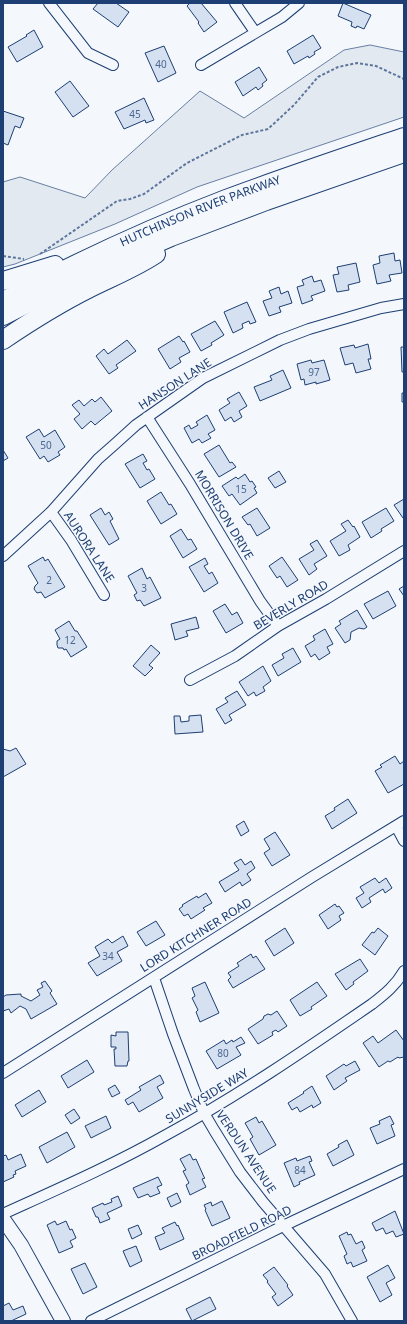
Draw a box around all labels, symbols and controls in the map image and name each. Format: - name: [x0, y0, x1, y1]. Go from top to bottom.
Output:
- house number: 40: [155, 57, 167, 71]
- house number: 45: [129, 107, 141, 121]
- street label: HUTCHINSON RIVER PARKWAY: [117, 171, 283, 250]
- street label: HANSON LANE: [135, 354, 214, 413]
- house number: 97: [308, 365, 320, 379]
- house number: 50: [40, 438, 52, 452]
- street label: MORRISON DRIVE: [191, 467, 258, 563]
- house number: 15: [235, 482, 247, 496]
- street label: AURORA LANE: [60, 508, 119, 585]
- house number: 2: [46, 573, 52, 587]
- street label: BEVERLY ROAD: [250, 575, 332, 634]
- house number: 3: [141, 581, 147, 595]
- house number: 12: [64, 633, 76, 647]
- street label: LORD KITCHNER ROAD: [137, 893, 255, 976]
- house number: 34: [102, 949, 114, 963]
- house number: 80: [217, 1046, 229, 1060]
- street label: SUNNYSIDE WAY: [162, 1064, 252, 1127]
- street label: VERDUN AVENUE: [212, 1107, 281, 1197]
- house number: 84: [294, 1163, 306, 1177]
- street label: BROADFIELD ROAD: [189, 1201, 295, 1264]

